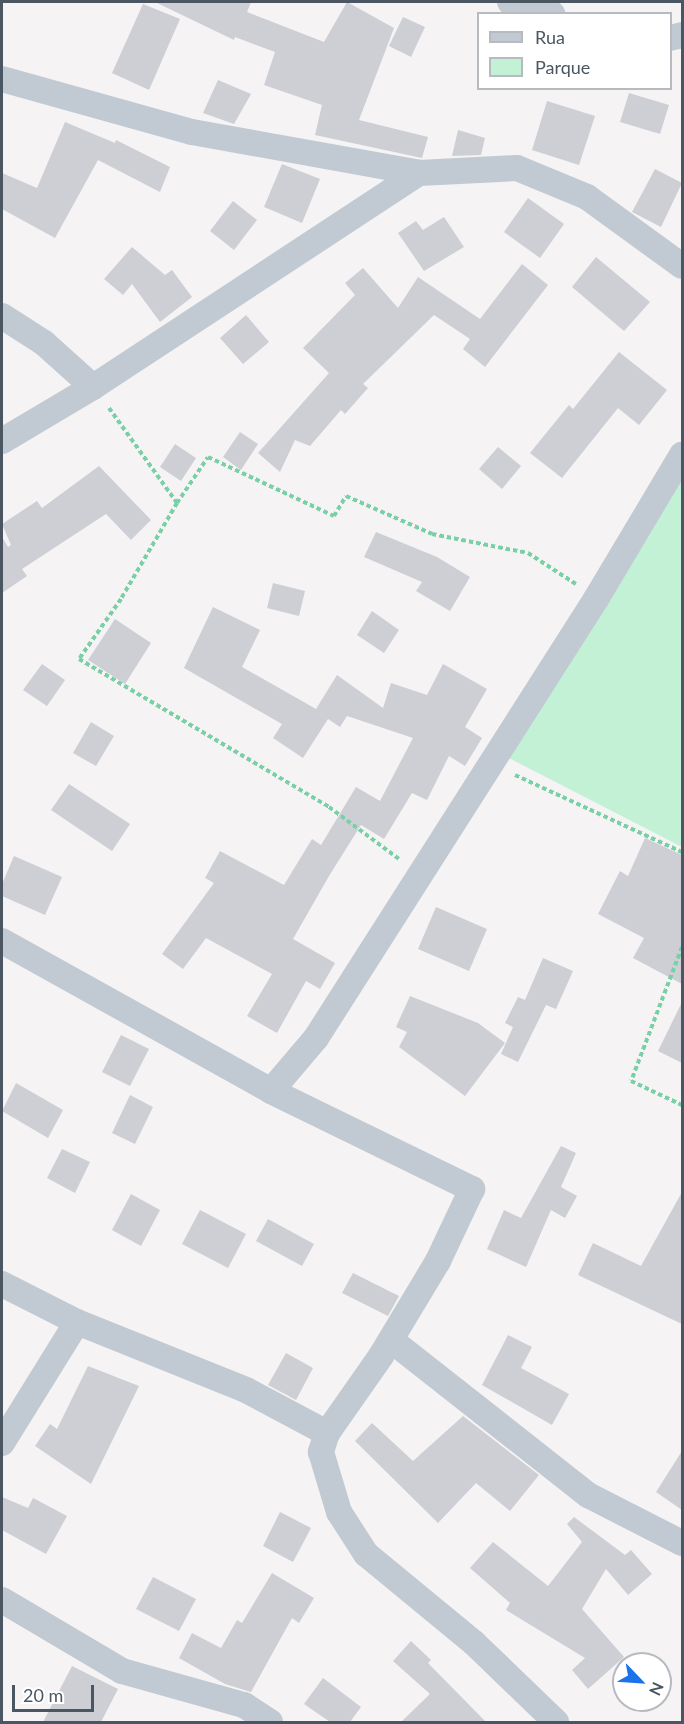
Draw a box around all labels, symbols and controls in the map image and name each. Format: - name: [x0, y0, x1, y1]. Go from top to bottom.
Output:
- legend: [477, 12, 672, 90]
- text: Rua: [535, 26, 565, 48]
- text: Parque: [535, 56, 590, 78]
- north arrow: [612, 1652, 672, 1712]
- scale bar: [15, 1673, 98, 1711]
- text: N: [646, 1679, 668, 1699]
- text: 20 m: [23, 1684, 63, 1706]

